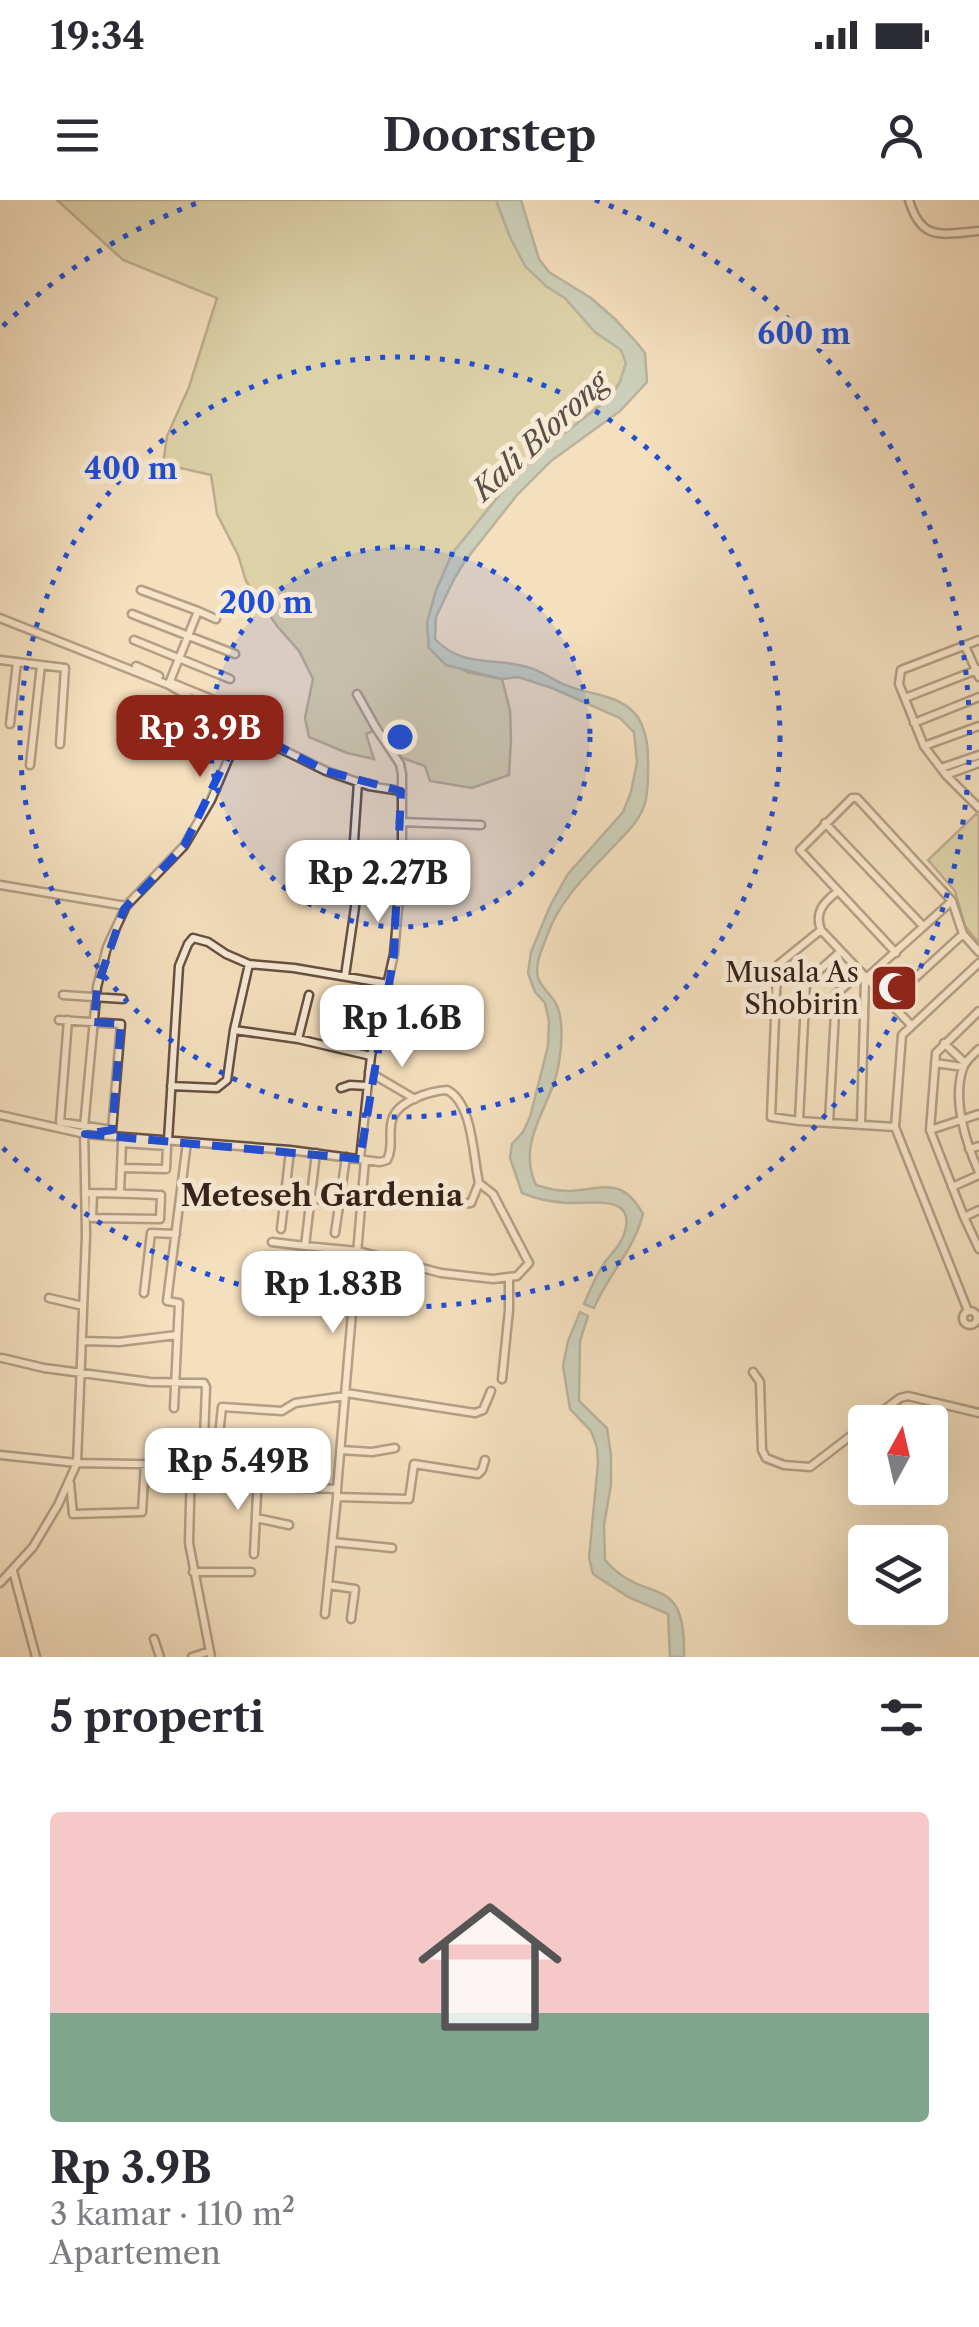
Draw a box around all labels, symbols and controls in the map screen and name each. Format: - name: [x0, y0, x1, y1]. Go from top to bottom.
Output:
- text: 19:34: [50, 12, 145, 59]
- text: Doorstep: [382, 107, 597, 163]
- icon: menu: [50, 108, 105, 163]
- icon: person: [874, 108, 929, 163]
- text: 600 m: [757, 315, 851, 352]
- water label: Kali Blorong: [463, 362, 618, 510]
- text: 400 m: [84, 450, 178, 487]
- text: 200 m: [219, 584, 313, 621]
- pin: Rp 3.9B: [108, 695, 292, 780]
- text: Rp 3.9B: [138, 708, 262, 747]
- centre of rings: [382, 719, 418, 755]
- pin: Rp 2.27B: [275, 840, 481, 925]
- text: Rp 2.27B: [307, 853, 449, 892]
- place label: Musala As Shobirin: [725, 955, 859, 1021]
- mosque icon: Musala As Shobirin: [868, 962, 920, 1014]
- pin: Rp 1.6B: [310, 985, 494, 1070]
- text: Rp 1.6B: [342, 998, 462, 1037]
- district label: Meteseh Gardenia: [181, 1177, 464, 1214]
- pin: Rp 1.83B: [230, 1251, 436, 1336]
- text: Rp 1.83B: [264, 1264, 402, 1303]
- north arrow: [848, 1405, 948, 1505]
- map controls: [848, 1405, 948, 1625]
- pin: Rp 5.49B: [135, 1428, 341, 1513]
- text: Rp 5.49B: [167, 1441, 309, 1480]
- button: layers: [848, 1525, 948, 1625]
- icon: filters: [874, 1690, 929, 1745]
- text: 5 properti: [50, 1691, 264, 1743]
- icon: home: [400, 1877, 580, 2057]
- text: Rp 3.9B: [50, 2142, 212, 2194]
- text: 3 kamar · 110 m²: [50, 2194, 295, 2233]
- text: Apartemen: [50, 2233, 221, 2272]

